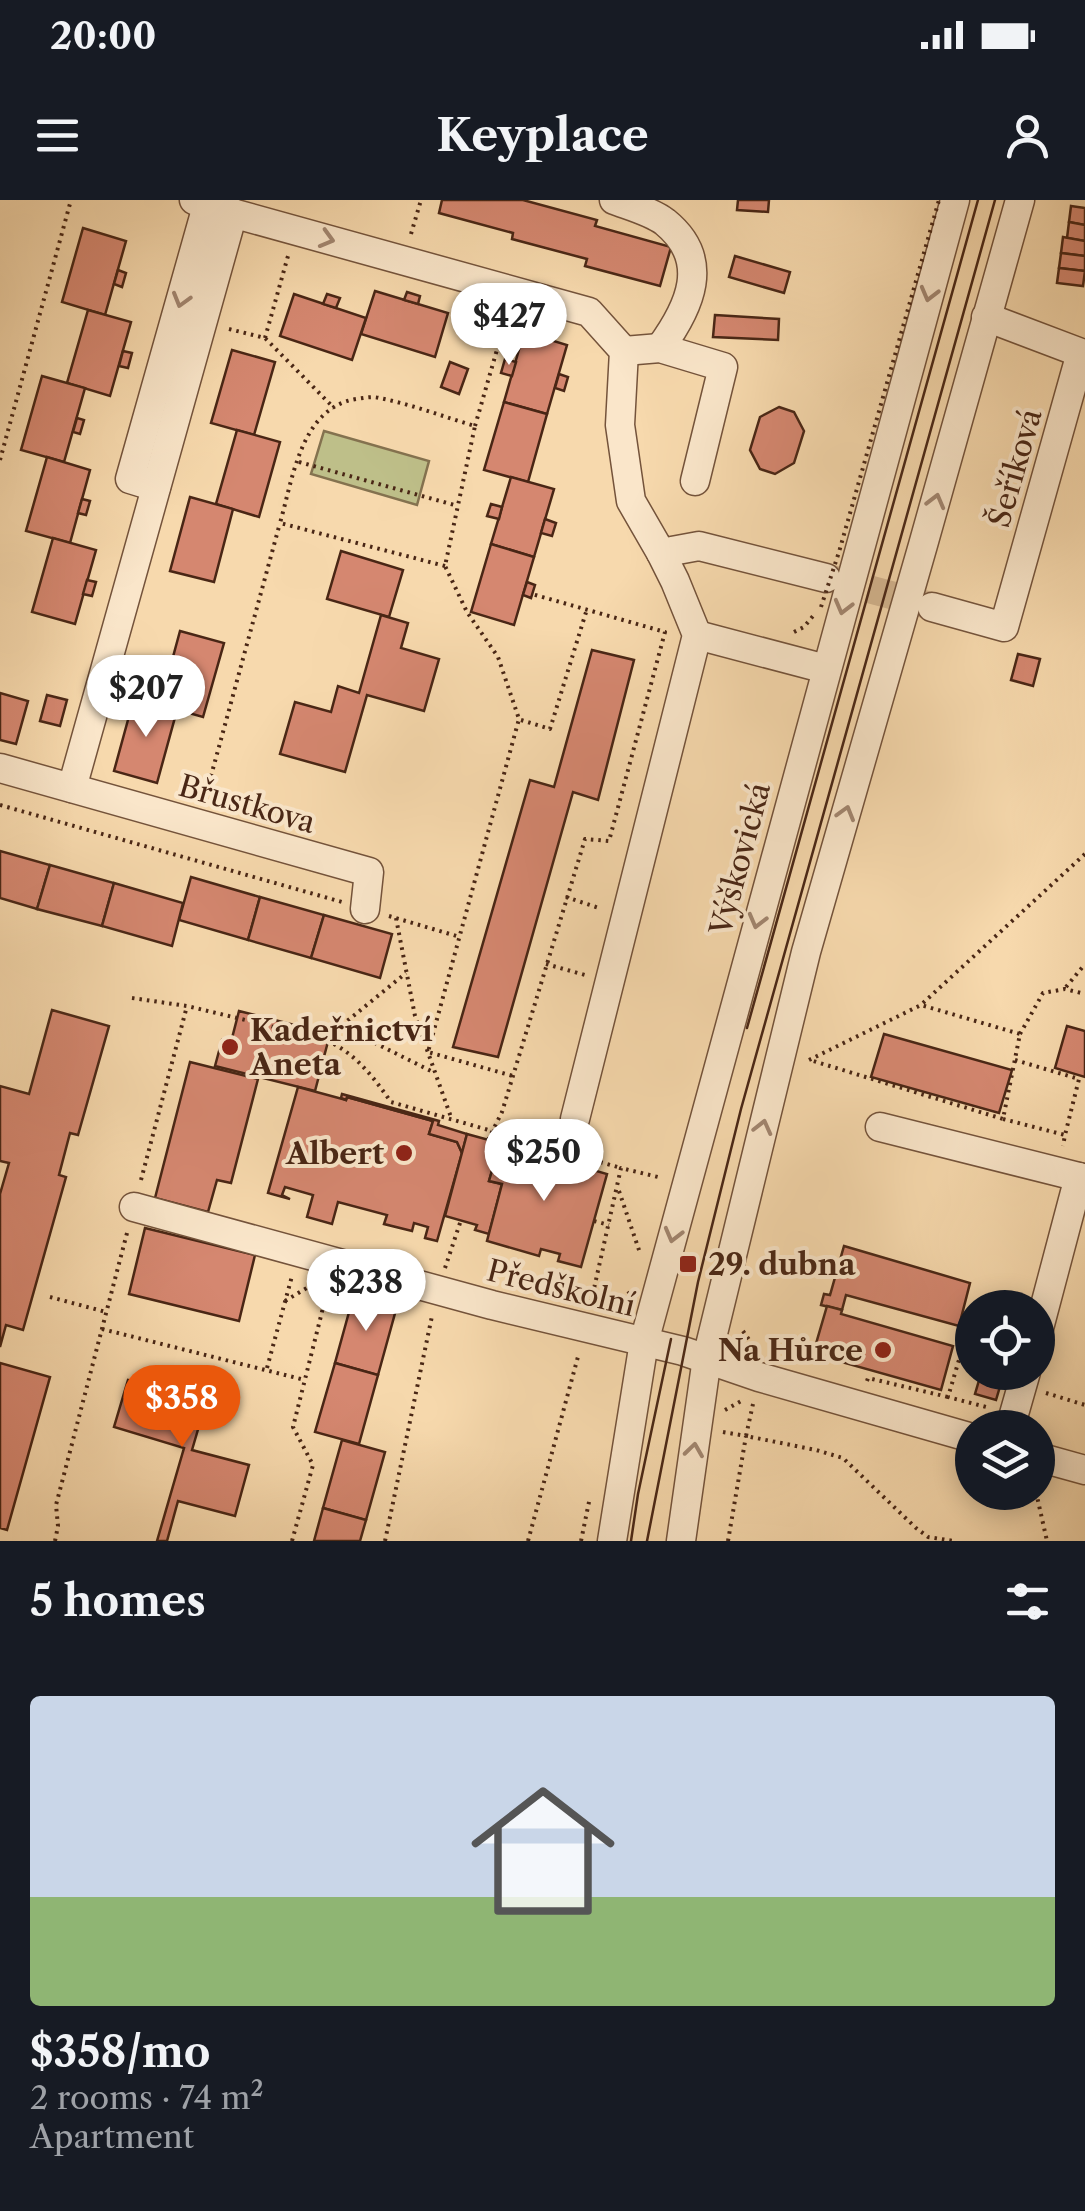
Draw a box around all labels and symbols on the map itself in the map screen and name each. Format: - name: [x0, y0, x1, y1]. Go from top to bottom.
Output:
- one-way arrow: [318, 227, 335, 248]
- pin: $427: [450, 283, 568, 368]
- one-way arrow: [920, 285, 941, 302]
- one-way arrow: [172, 290, 193, 307]
- street label: Šeříková: [980, 404, 1050, 531]
- one-way arrow: [924, 493, 945, 510]
- one-way arrow: [834, 598, 855, 615]
- pin: $207: [87, 655, 205, 740]
- street label: Břustkova: [174, 767, 320, 841]
- street label: Výškovická: [702, 778, 778, 940]
- one-way arrow: [834, 806, 855, 823]
- one-way arrow: [748, 912, 769, 929]
- place label: Kadeřnictví Aneta: [249, 1012, 433, 1083]
- marker: Kadeřnictví Aneta: [219, 1036, 241, 1058]
- pin: $250: [485, 1119, 603, 1204]
- one-way arrow: [751, 1119, 772, 1136]
- place label: Albert: [285, 1135, 384, 1172]
- marker: Albert: [393, 1142, 415, 1164]
- one-way arrow: [663, 1226, 684, 1243]
- place label: 29. dubna: [708, 1246, 856, 1283]
- pin: $238: [307, 1249, 425, 1334]
- street label: Předškolní: [483, 1252, 639, 1324]
- marker: 29. dubna: [677, 1253, 699, 1275]
- place label: Na Hůrce: [718, 1332, 863, 1369]
- marker: Na Hůrce: [872, 1339, 894, 1361]
- pin: $358: [123, 1365, 241, 1450]
- one-way arrow: [683, 1441, 704, 1457]

